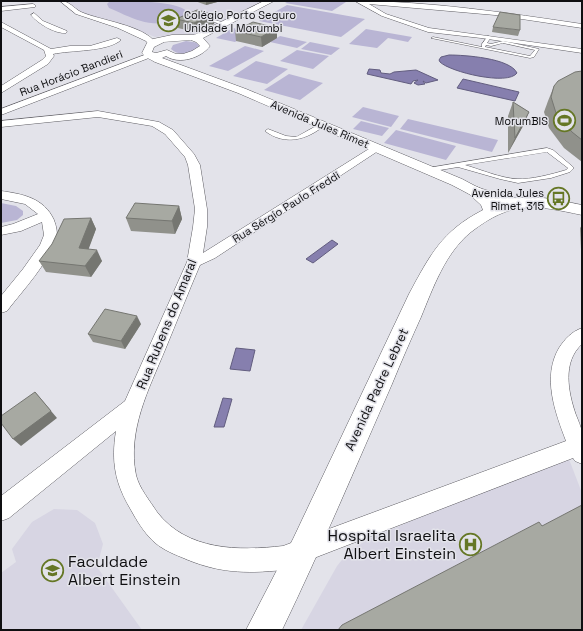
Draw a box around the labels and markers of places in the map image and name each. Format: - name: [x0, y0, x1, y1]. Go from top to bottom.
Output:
- school or university icon: Colégio Porto Seguro Unidade I Morumbi: [155, 8, 181, 34]
- place label: Colégio Porto Seguro Unidade I Morumbi: [184, 8, 296, 35]
- sports icon: MorumBIS: [551, 108, 577, 134]
- place label: MorumBIS: [495, 114, 548, 128]
- place label: Avenida Jules Rimet, 315: [471, 186, 544, 213]
- bus stop icon: Avenida Jules Rimet, 315: [546, 186, 572, 212]
- place label: Hospital Israelita Albert Einstein: [328, 525, 456, 564]
- hospital icon: Hospital Israelita Albert Einstein: [458, 531, 484, 557]
- place label: Faculdade Albert Einstein: [68, 551, 181, 590]
- school or university icon: Faculdade Albert Einstein: [39, 557, 65, 583]

